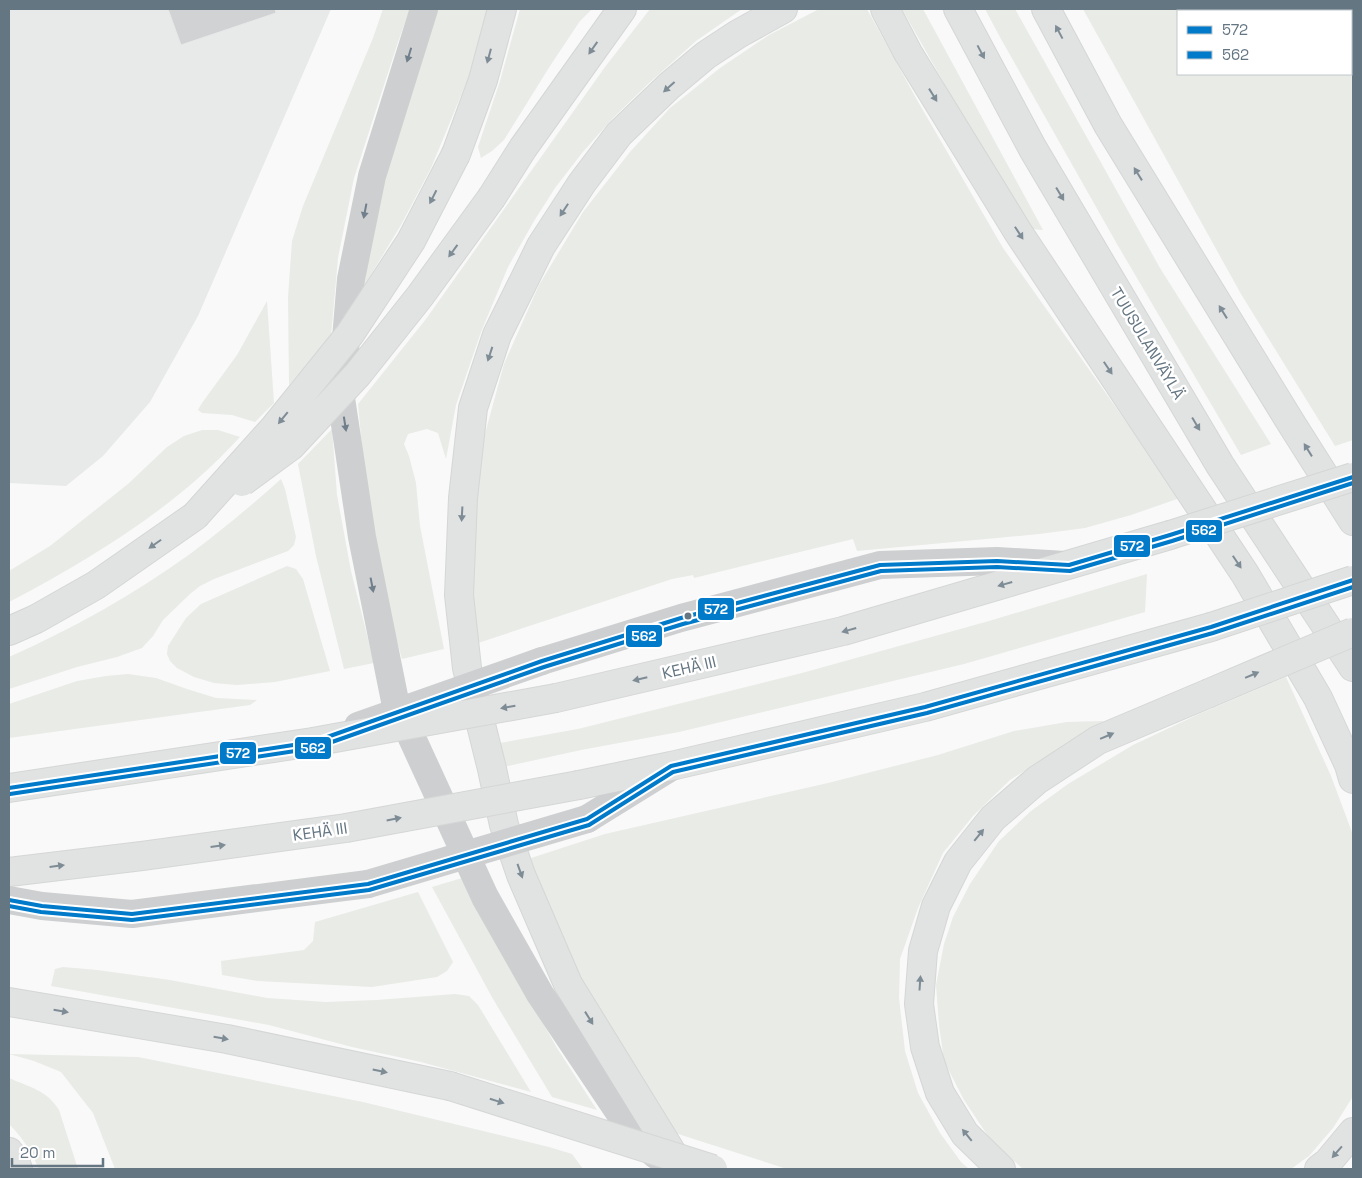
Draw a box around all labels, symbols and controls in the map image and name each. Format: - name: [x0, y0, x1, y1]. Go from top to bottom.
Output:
- legend: [1177, 10, 1352, 75]
- text: 572: [1222, 20, 1248, 39]
- one-way arrow: [1055, 25, 1063, 39]
- one-way arrow: [588, 41, 598, 55]
- one-way arrow: [977, 44, 985, 59]
- text: 562: [1222, 45, 1249, 64]
- one-way arrow: [405, 48, 413, 63]
- one-way arrow: [485, 48, 493, 63]
- one-way arrow: [663, 81, 675, 93]
- one-way arrow: [929, 88, 938, 101]
- one-way arrow: [1133, 167, 1142, 180]
- one-way arrow: [1055, 187, 1064, 200]
- one-way arrow: [429, 190, 437, 205]
- one-way arrow: [361, 204, 369, 219]
- one-way arrow: [560, 204, 569, 217]
- one-way arrow: [1014, 226, 1023, 240]
- one-way arrow: [448, 244, 458, 258]
- street label: TUUSULANVÄYLÄ: [1106, 283, 1189, 403]
- one-way arrow: [1218, 306, 1227, 319]
- one-way arrow: [486, 347, 494, 362]
- one-way arrow: [1104, 362, 1113, 375]
- one-way arrow: [277, 411, 288, 424]
- one-way arrow: [341, 417, 349, 433]
- one-way arrow: [1192, 417, 1200, 432]
- one-way arrow: [1304, 444, 1313, 457]
- one-way arrow: [458, 506, 466, 522]
- line badge: 562: [1185, 519, 1223, 543]
- text: 562: [1191, 521, 1217, 539]
- line badge: 572: [1113, 534, 1151, 558]
- text: 572: [1120, 537, 1144, 555]
- one-way arrow: [148, 539, 162, 549]
- one-way arrow: [1232, 555, 1242, 569]
- one-way arrow: [368, 577, 376, 593]
- one-way arrow: [998, 580, 1013, 588]
- line badge: 572: [697, 597, 735, 621]
- text: 572: [704, 600, 728, 618]
- unlabelled marker: [683, 611, 693, 621]
- line badge: 562: [625, 624, 663, 648]
- one-way arrow: [842, 626, 857, 634]
- text: 562: [631, 627, 657, 645]
- street label: KEHÄ III: [660, 651, 718, 684]
- one-way arrow: [1244, 670, 1259, 678]
- one-way arrow: [633, 675, 648, 683]
- one-way arrow: [499, 703, 515, 711]
- one-way arrow: [1100, 732, 1114, 740]
- line badge: 562: [294, 736, 332, 760]
- text: 562: [300, 739, 326, 757]
- line badge: 572: [219, 741, 257, 765]
- text: 572: [226, 744, 250, 762]
- one-way arrow: [386, 815, 402, 823]
- street label: KEHÄ III: [291, 817, 349, 846]
- one-way arrow: [974, 829, 985, 842]
- one-way arrow: [211, 842, 227, 850]
- one-way arrow: [49, 862, 65, 870]
- one-way arrow: [517, 863, 524, 878]
- one-way arrow: [917, 975, 925, 991]
- one-way arrow: [53, 1007, 69, 1015]
- one-way arrow: [584, 1011, 593, 1024]
- one-way arrow: [214, 1034, 230, 1042]
- one-way arrow: [373, 1067, 388, 1075]
- one-way arrow: [489, 1098, 504, 1105]
- one-way arrow: [961, 1128, 972, 1141]
- scale bar: [12, 1136, 104, 1168]
- text: 20 m: [20, 1143, 55, 1162]
- one-way arrow: [1331, 1145, 1342, 1158]

